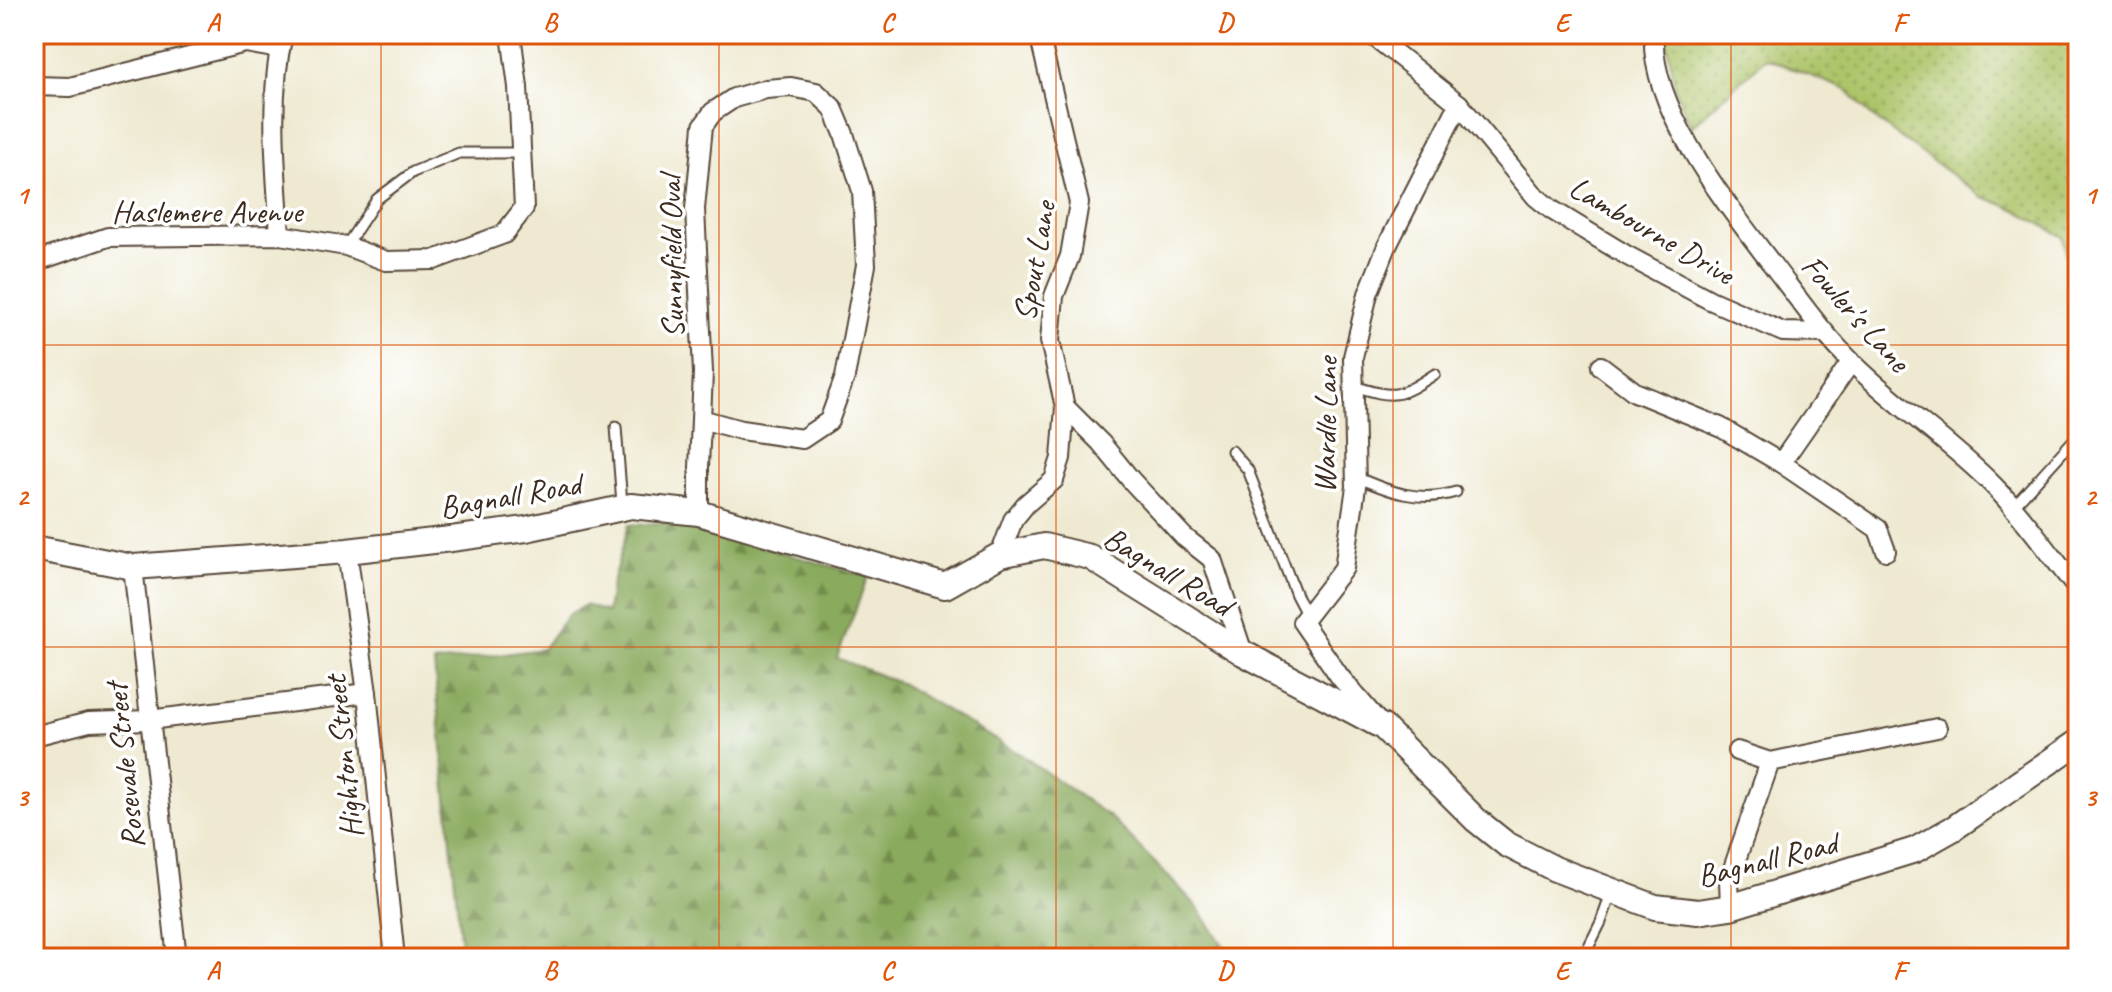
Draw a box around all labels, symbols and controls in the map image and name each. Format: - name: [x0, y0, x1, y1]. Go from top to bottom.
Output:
- text: A: [206, 6, 221, 39]
- text: B: [543, 6, 559, 39]
- text: C: [881, 6, 897, 39]
- text: D: [1217, 6, 1235, 39]
- text: E: [1555, 6, 1573, 39]
- text: F: [1893, 6, 1911, 39]
- street label: Lambourne Drive: [1562, 167, 1744, 295]
- street label: Sunnyfield Oval: [649, 170, 693, 338]
- text: 1: [16, 179, 31, 212]
- text: 1: [2084, 179, 2099, 212]
- street label: Haslemere Avenue: [112, 191, 305, 232]
- street label: Spout Lane: [1004, 196, 1066, 324]
- street label: Fowler's Lane: [1792, 246, 1921, 382]
- street label: Wardle Lane: [1304, 354, 1347, 493]
- street label: Bagnall Road: [436, 462, 589, 528]
- text: 2: [16, 480, 30, 513]
- text: 2: [2084, 480, 2098, 513]
- street label: Bagnall Road: [1096, 517, 1244, 628]
- street label: Highton Street: [314, 670, 372, 840]
- street label: Rosevale Street: [95, 677, 154, 851]
- text: 3: [16, 781, 30, 814]
- text: 3: [2084, 781, 2098, 814]
- street label: Bagnall Road: [1693, 821, 1846, 897]
- text: A: [206, 954, 221, 987]
- text: B: [543, 954, 559, 987]
- text: C: [881, 954, 897, 987]
- text: D: [1217, 954, 1235, 987]
- text: E: [1555, 954, 1573, 987]
- text: F: [1893, 954, 1911, 987]

